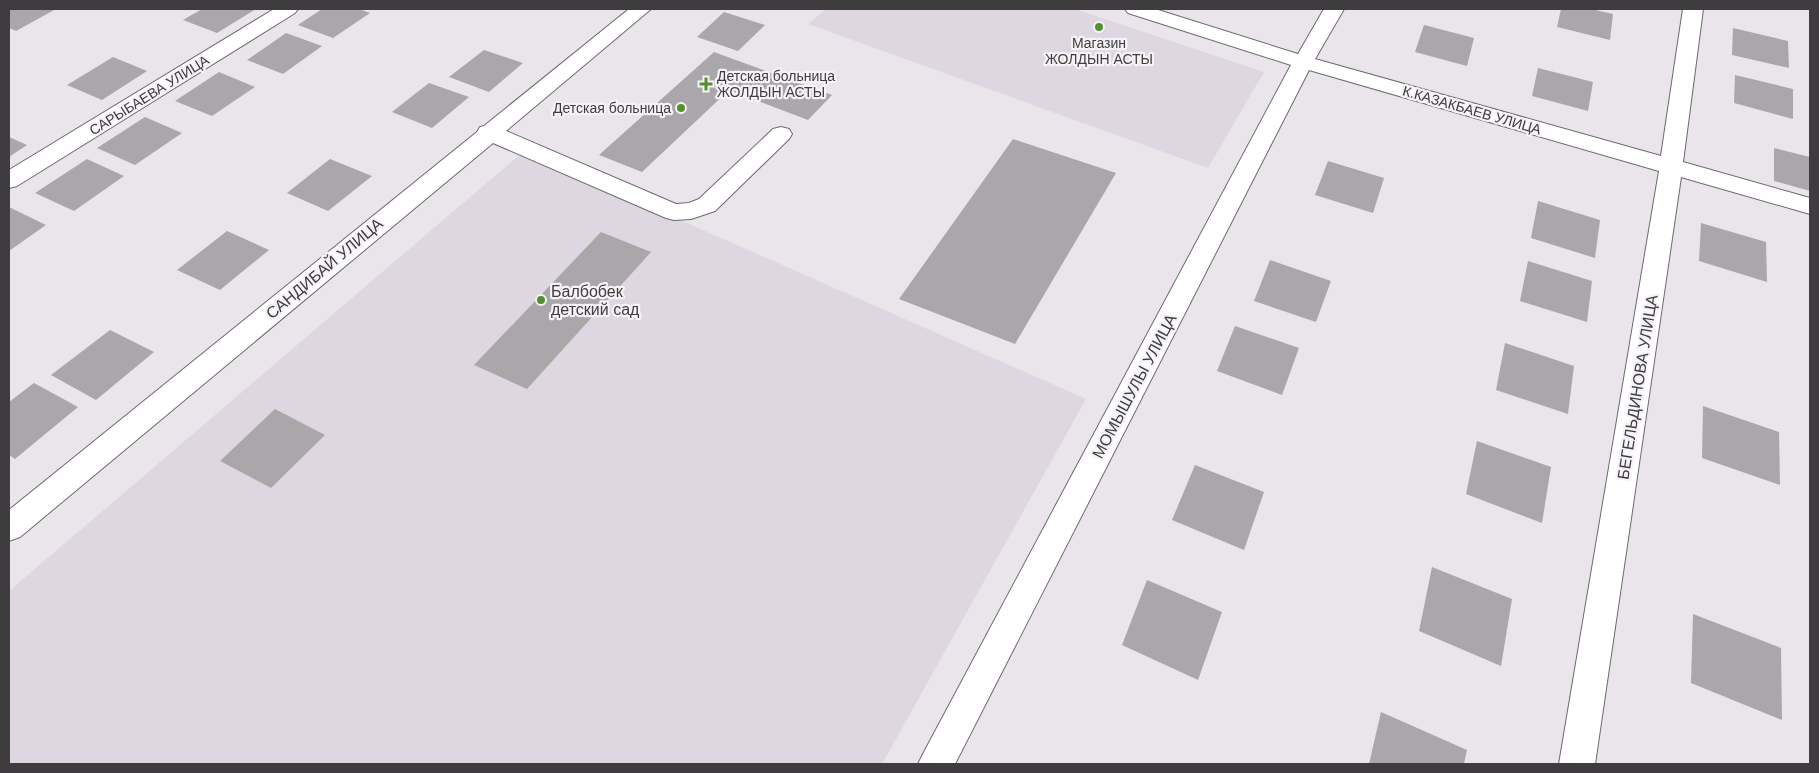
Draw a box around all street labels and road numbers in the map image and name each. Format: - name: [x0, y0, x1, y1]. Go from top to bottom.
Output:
- street label: САРЫБАЕВА УЛИЦА: [86, 51, 212, 138]
- street label: К.КАЗАКБАЕВ УЛИЦА: [1401, 83, 1544, 138]
- street label: САНДИБАЙ УЛИЦА: [262, 214, 386, 322]
- street label: БЕГЕЛЬДИНОВА УЛИЦА: [1614, 293, 1661, 481]
- street label: МОМЫШУЛЫ УЛИЦА: [1089, 311, 1180, 461]

